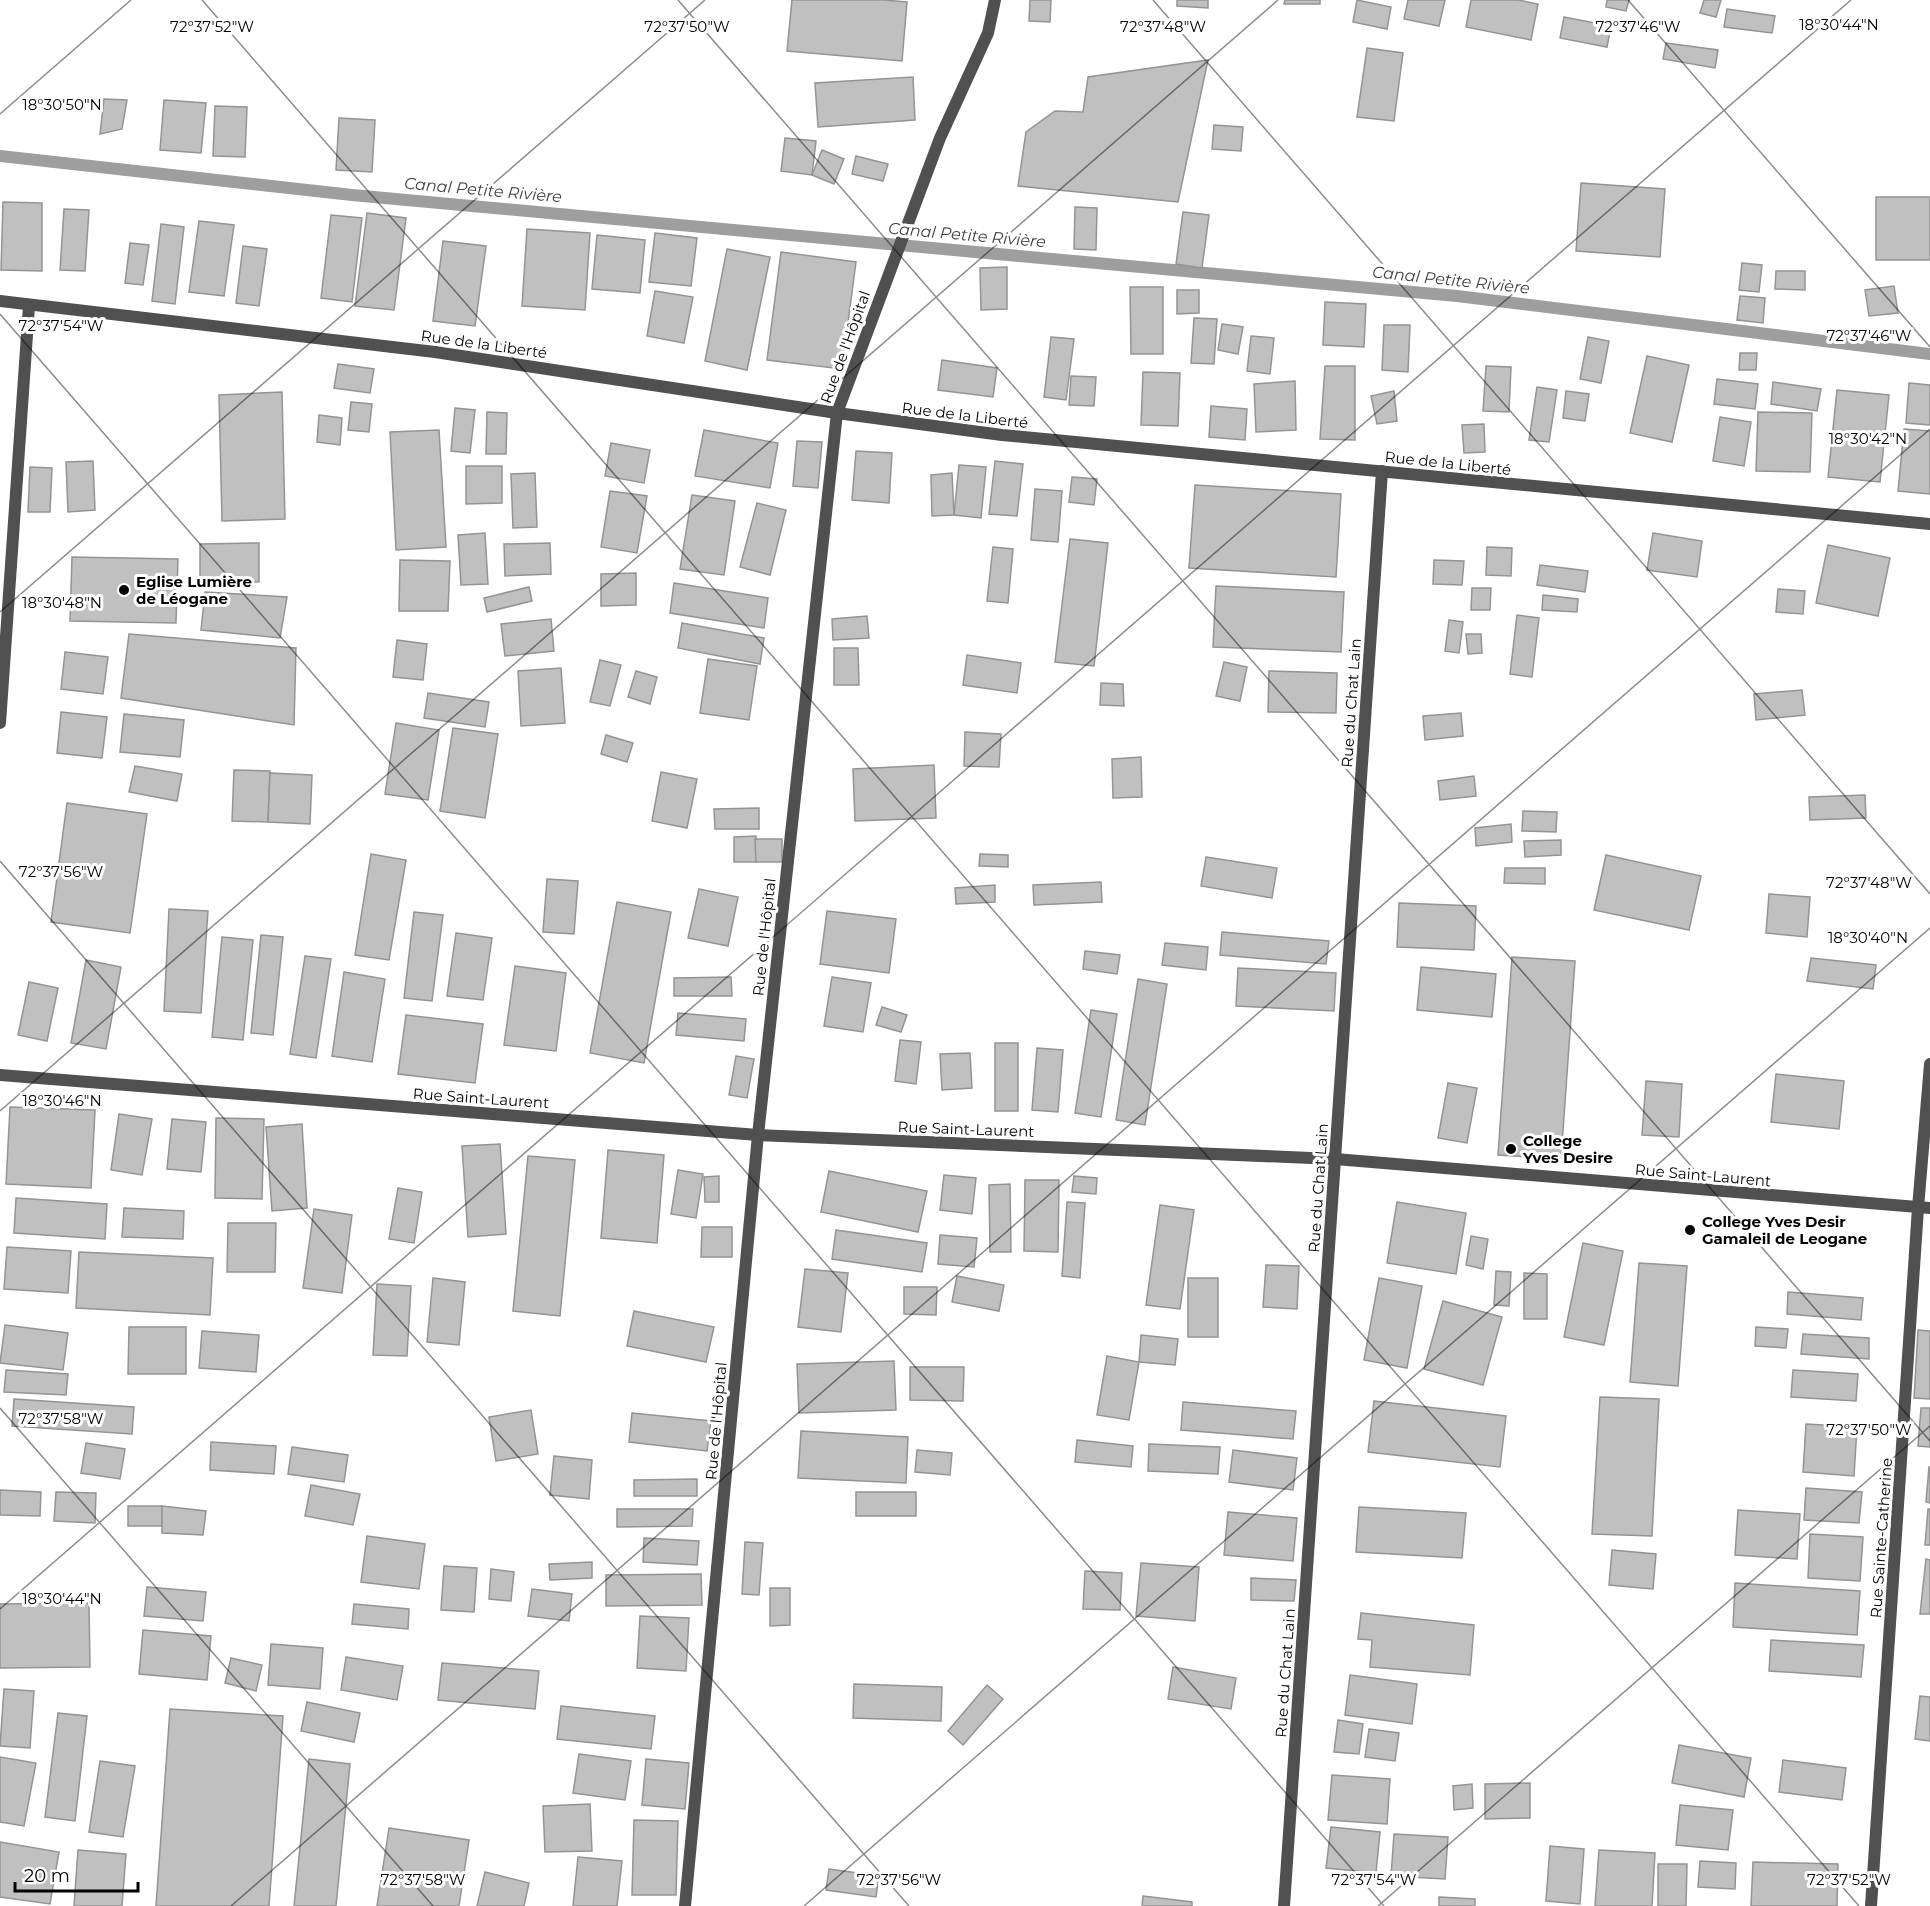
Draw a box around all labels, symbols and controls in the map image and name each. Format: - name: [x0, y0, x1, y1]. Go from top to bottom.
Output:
- text: 18°30'44"N: [1799, 15, 1879, 34]
- text: 72°37'52"W: [170, 17, 254, 36]
- text: 72°37'50"W: [644, 17, 730, 36]
- text: 72°37'48"W: [1120, 17, 1206, 36]
- text: 72°37'46"W: [1595, 17, 1681, 36]
- text: 18°30'50"N: [22, 95, 102, 114]
- water label: Canal Petite Rivière: [403, 174, 563, 206]
- water label: Canal Petite Rivière: [887, 219, 1047, 251]
- water label: Canal Petite Rivière: [1371, 262, 1531, 298]
- street label: Rue de l'Hôpital: [816, 288, 874, 406]
- text: 72°37'54"W: [19, 316, 104, 335]
- street label: Rue de la Liberté: [420, 326, 548, 362]
- text: 72°37'46"W: [1826, 326, 1912, 345]
- street label: Rue de la Liberté: [901, 398, 1029, 432]
- text: 18°30'42"N: [1829, 429, 1907, 448]
- street label: Rue de la Liberté: [1384, 447, 1512, 479]
- place label: Eglise Lumière de Léogane: [136, 572, 252, 608]
- marker: Eglise Lumière de Léogane: [117, 583, 131, 597]
- text: 18°30'48"N: [22, 593, 102, 612]
- street label: Rue du Chat Lain: [1337, 638, 1365, 768]
- text: 72°37'56"W: [19, 862, 104, 881]
- text: 72°37'48"W: [1826, 873, 1912, 892]
- street label: Rue de l'Hôpital: [748, 877, 780, 997]
- text: 18°30'40"N: [1828, 928, 1908, 947]
- street label: Rue Saint-Laurent: [412, 1084, 550, 1112]
- text: 18°30'46"N: [22, 1091, 102, 1110]
- street label: Rue Saint-Laurent: [897, 1117, 1035, 1141]
- street label: Rue du Chat Lain: [1304, 1123, 1332, 1253]
- place label: College Yves Desire: [1522, 1131, 1613, 1167]
- marker: College Yves Desire: [1504, 1142, 1518, 1156]
- street label: Rue Saint-Laurent: [1634, 1160, 1772, 1190]
- place label: College Yves Desir Gamaleil de Leogane: [1702, 1212, 1867, 1248]
- marker: College Yves Desir Gamaleil de Leogane: [1683, 1223, 1697, 1237]
- street label: Rue de l'Hôpital: [701, 1361, 731, 1481]
- text: 72°37'58"W: [19, 1409, 104, 1428]
- text: 72°37'50"W: [1826, 1420, 1912, 1439]
- street label: Rue Sainte-Catherine: [1866, 1457, 1896, 1619]
- text: 18°30'44"N: [22, 1589, 102, 1608]
- street label: Rue du Chat Lain: [1271, 1608, 1299, 1738]
- scale bar: [15, 1855, 138, 1893]
- text: 20 m: [24, 1865, 70, 1887]
- text: 72°37'58"W: [381, 1870, 466, 1889]
- text: 72°37'56"W: [857, 1870, 942, 1889]
- text: 72°37'54"W: [1332, 1870, 1417, 1889]
- text: 72°37'52"W: [1807, 1870, 1891, 1889]

